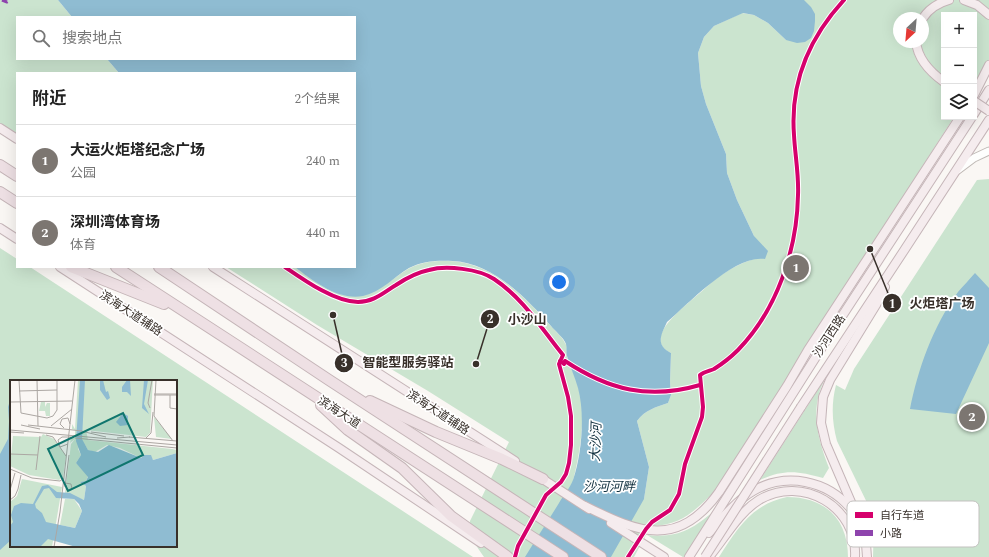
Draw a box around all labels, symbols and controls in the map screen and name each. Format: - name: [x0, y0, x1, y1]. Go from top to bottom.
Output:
- north arrow: [893, 12, 929, 48]
- map controls: [941, 12, 977, 120]
- button: +: [941, 12, 977, 48]
- search box: [16, 16, 356, 60]
- icon: search: [30, 27, 52, 49]
- text: 搜索地点: [62, 27, 122, 50]
- button: −: [941, 48, 977, 84]
- button: layers: [941, 84, 977, 120]
- text: 附近: [32, 86, 66, 112]
- text: 2个结果: [294, 89, 340, 109]
- text: 大运火炬塔纪念广场: [70, 139, 205, 162]
- text: 1: [41, 151, 49, 171]
- text: 240 m: [306, 151, 340, 171]
- text: 公园: [70, 163, 96, 183]
- text: 深圳湾体育场: [70, 211, 160, 234]
- text: 2: [41, 223, 49, 243]
- text: 440 m: [306, 223, 340, 243]
- text: 体育: [70, 235, 96, 255]
- pin: 1: [783, 253, 809, 283]
- your location: [549, 272, 569, 292]
- street label: 滨海大道辅路: [95, 286, 166, 341]
- callout: 火炬塔广场: [882, 291, 983, 316]
- text: 火炬塔广场: [909, 294, 975, 314]
- text: 1: [889, 295, 895, 314]
- callout: 小沙山: [480, 307, 555, 332]
- text: 2: [487, 310, 494, 329]
- text: 小沙山: [507, 310, 547, 330]
- street label: 沙河西路: [808, 311, 850, 362]
- callout: 智能型服务驿站: [334, 350, 461, 375]
- text: 智能型服务驿站: [362, 353, 454, 373]
- text: 3: [341, 354, 348, 373]
- inset map: [10, 380, 177, 547]
- street label: 滨海大道辅路: [402, 385, 473, 440]
- street label: 滨海大道: [313, 391, 364, 433]
- pin: 2: [959, 402, 985, 432]
- water label: 大沙河: [585, 419, 607, 462]
- water label: 沙河河畔: [583, 477, 637, 497]
- legend: [847, 501, 979, 547]
- text: 自行车道: [880, 507, 924, 524]
- text: 小路: [880, 525, 902, 542]

